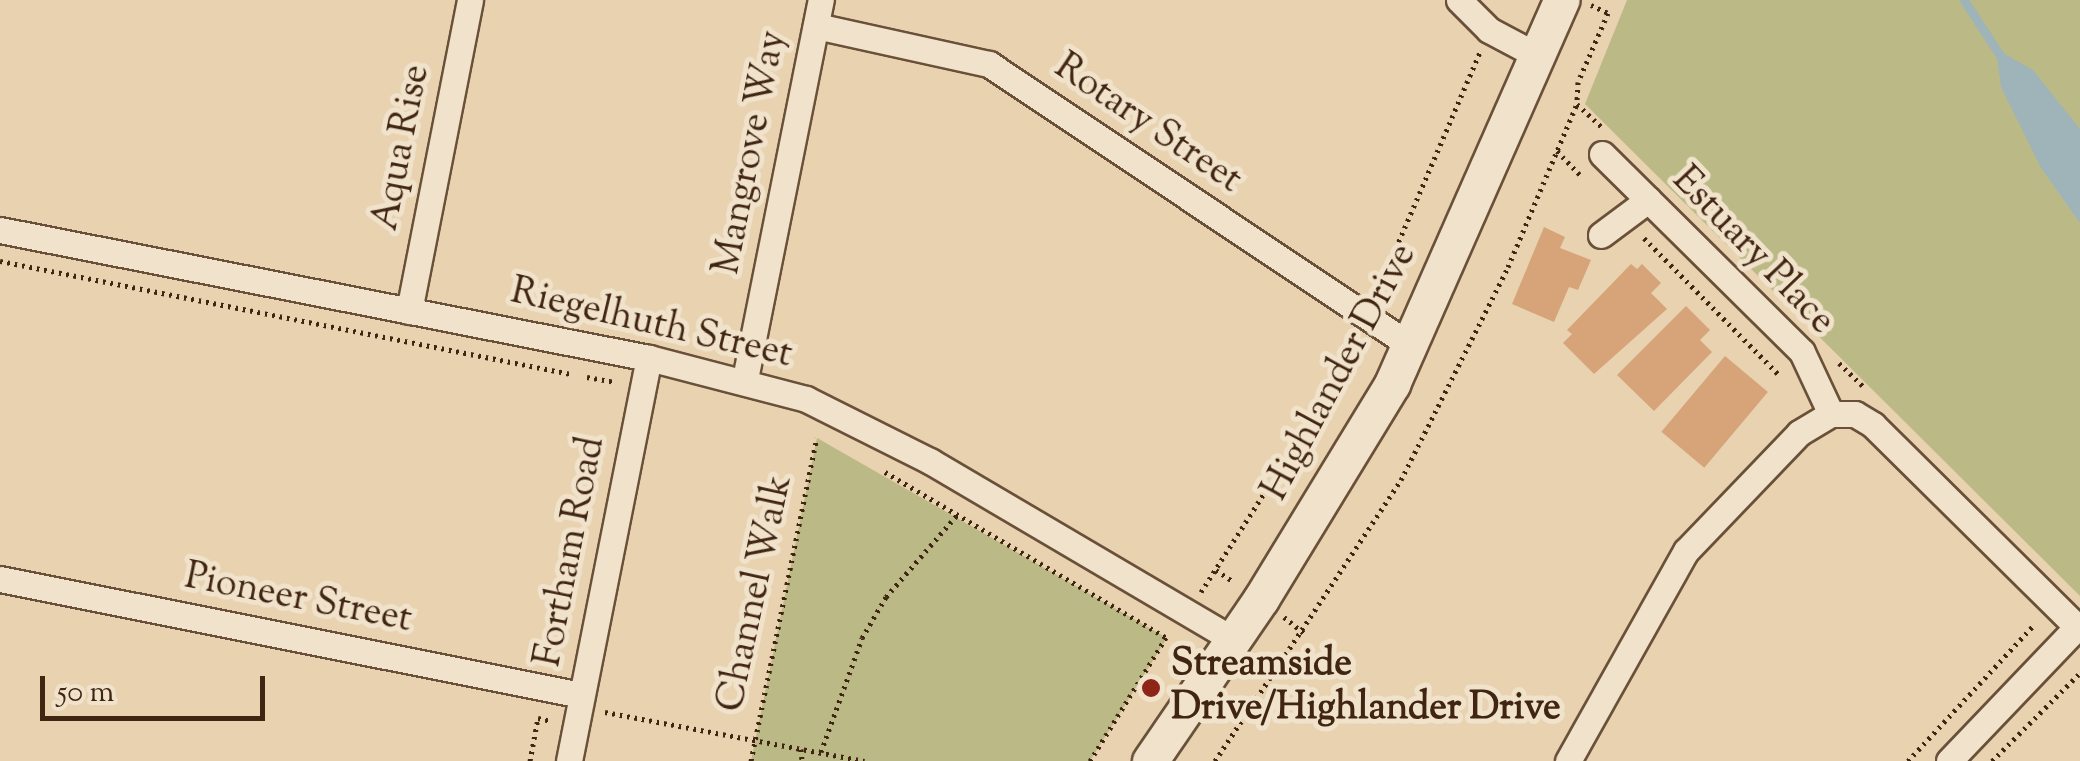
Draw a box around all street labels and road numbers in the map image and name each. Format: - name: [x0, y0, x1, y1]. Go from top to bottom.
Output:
- street label: Mangrove Way: [706, 27, 798, 279]
- street label: Rotary Street: [1045, 46, 1249, 204]
- street label: Aqua Rise: [365, 61, 441, 235]
- street label: Estuary Place: [1661, 159, 1843, 345]
- street label: Highlander Drive: [1254, 237, 1428, 509]
- street label: Riegelhuth Street: [506, 270, 796, 380]
- street label: Fortham Road: [527, 433, 617, 671]
- street label: Channel Walk: [710, 472, 804, 716]
- street label: Pioneer Street: [181, 556, 415, 644]

